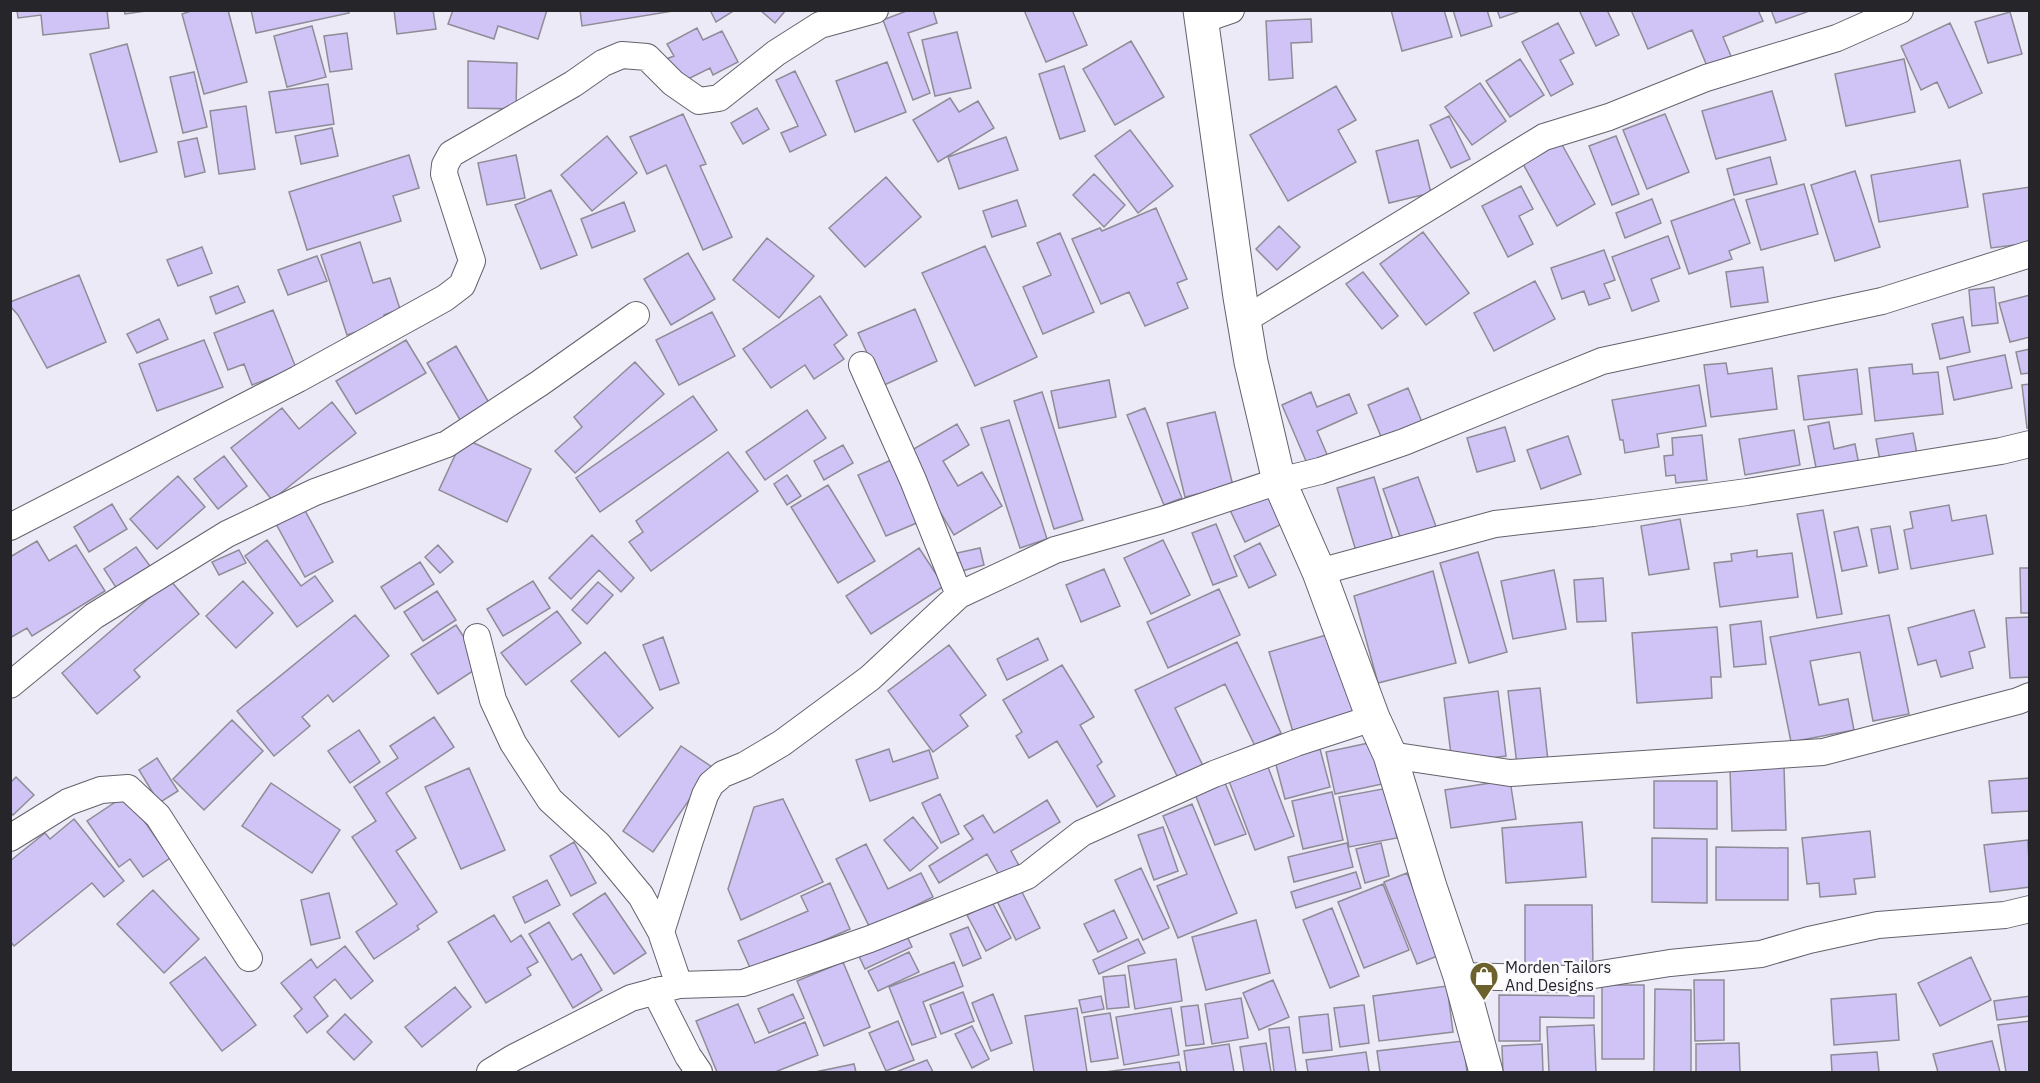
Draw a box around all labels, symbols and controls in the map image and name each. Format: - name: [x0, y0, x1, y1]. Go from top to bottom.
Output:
- place label: Morden Tailors And Designs: [1505, 957, 1611, 995]
- shop icon: Morden Tailors And Designs: [1468, 960, 1500, 1002]

